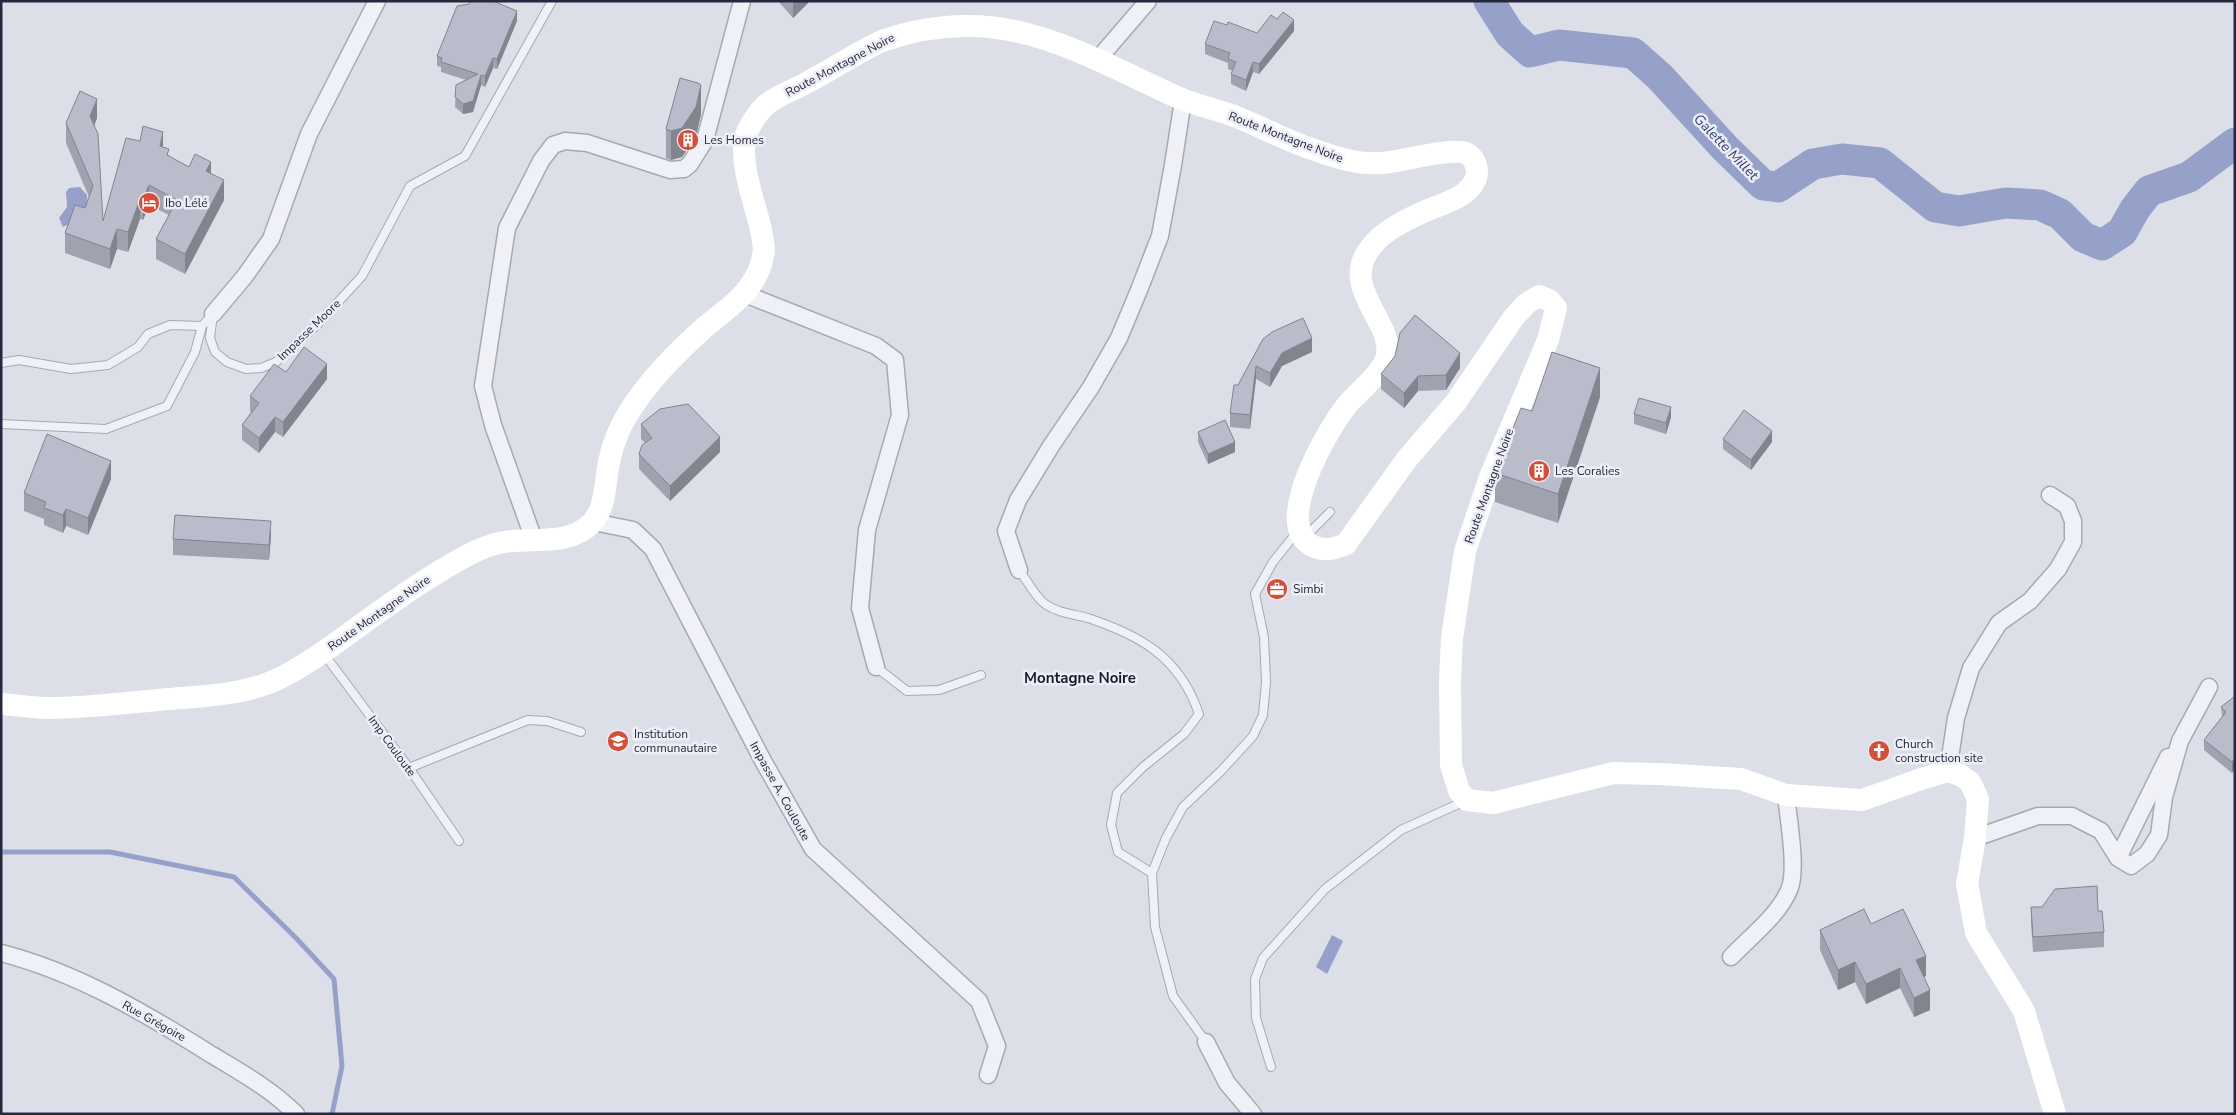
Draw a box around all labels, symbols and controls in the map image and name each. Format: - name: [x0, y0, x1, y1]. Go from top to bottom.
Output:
- street label: Route Montagne Noire: [783, 29, 897, 101]
- street label: Route Montagne Noire: [1226, 108, 1346, 166]
- water label: Galette Millet: [1689, 110, 1763, 185]
- building icon: Les Homes: [676, 128, 700, 152]
- place label: Les Homes: [704, 132, 764, 148]
- hotel icon: Ibo Lélé: [137, 191, 161, 215]
- place label: Ibo Lélé: [165, 195, 208, 211]
- street label: Impasse Moore: [274, 296, 344, 364]
- street label: Route Montagne Noire: [1461, 426, 1517, 546]
- building icon: Les Coralies: [1527, 459, 1551, 483]
- place label: Les Coralies: [1555, 463, 1620, 479]
- street label: Route Montagne Noire: [325, 572, 433, 654]
- office icon: Simbi: [1265, 577, 1289, 601]
- place label: Simbi: [1293, 581, 1323, 597]
- district label: Montagne Noire: [1024, 668, 1136, 688]
- street label: Imp Couloute: [364, 712, 420, 780]
- place label: Institution communautaire: [634, 726, 717, 756]
- school or university icon: Institution communautaire: [606, 729, 630, 753]
- place label: Church construction site: [1895, 736, 1983, 766]
- street label: Impasse A. Couloute: [746, 739, 814, 843]
- church icon: Church construction site: [1867, 739, 1891, 763]
- street label: Rue Grégoire: [119, 997, 189, 1045]

